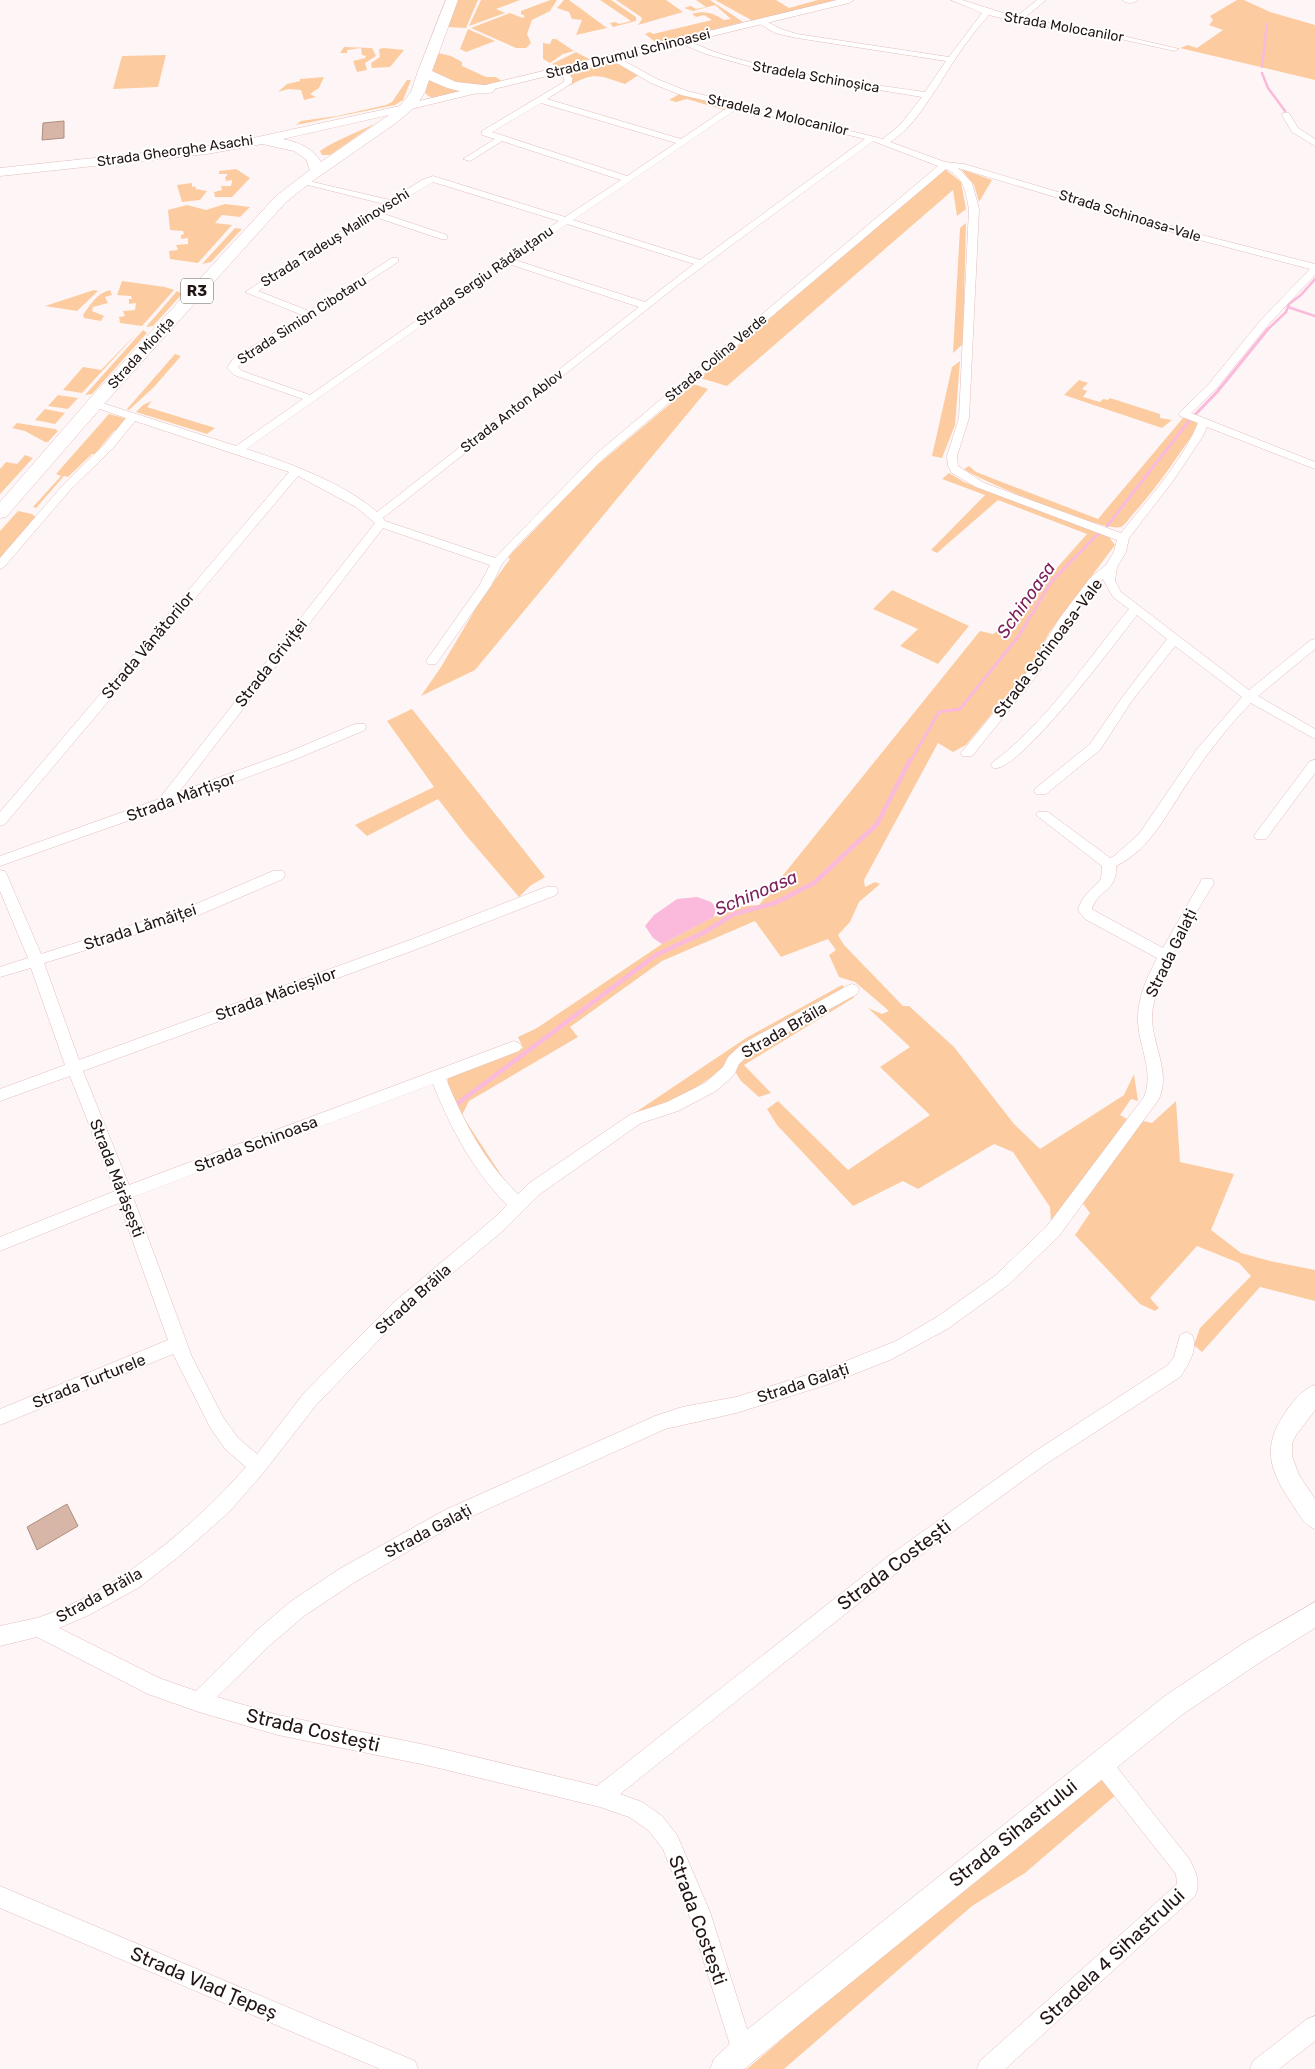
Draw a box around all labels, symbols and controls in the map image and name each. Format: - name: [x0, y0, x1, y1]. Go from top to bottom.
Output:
- street label: Strada Molocanilor: [1003, 8, 1126, 46]
- street label: Strada Drumul Schinoasei: [544, 25, 712, 83]
- street label: Stradela Schinoșica: [751, 57, 881, 97]
- street label: Stradela 2 Molocanilor: [706, 91, 851, 140]
- street label: Strada Gheorghe Asachi: [96, 132, 254, 170]
- street label: Strada Tadeuș Malinovschi: [257, 185, 413, 291]
- street label: Strada Schinoasa-Vale: [1057, 186, 1203, 246]
- street label: Strada Sergiu Rădăuțanu: [413, 222, 557, 330]
- street label: Strada Simion Cibotaru: [234, 272, 370, 368]
- road number: R3: [181, 278, 213, 304]
- street label: Strada Colina Verde: [662, 310, 770, 406]
- street label: Strada Miorița: [104, 313, 178, 393]
- street label: Strada Anton Ablov: [457, 365, 567, 456]
- water label: Schinoasa: [992, 557, 1060, 642]
- street label: Strada Schinoasa-Vale: [990, 575, 1106, 721]
- street label: Strada Vânătorilor: [98, 587, 198, 703]
- street label: Strada Griviței: [231, 615, 311, 711]
- street label: Strada Mărțișor: [124, 769, 238, 825]
- water label: Schinoasa: [711, 866, 801, 920]
- street label: Strada Lămăiței: [81, 900, 199, 954]
- street label: Strada Galați: [1141, 906, 1201, 1000]
- street label: Strada Măcieșilor: [213, 963, 339, 1025]
- street label: Strada Brăila: [738, 998, 830, 1062]
- street label: Strada Schinoasa: [192, 1112, 320, 1176]
- street label: Strada Mărășești: [86, 1116, 148, 1240]
- street label: Strada Brăila: [371, 1260, 455, 1338]
- street label: Strada Turturele: [30, 1350, 148, 1412]
- street label: Strada Galați: [755, 1359, 851, 1407]
- street label: Strada Galați: [381, 1500, 475, 1562]
- street label: Strada Costești: [833, 1515, 955, 1615]
- street label: Strada Brăila: [53, 1564, 145, 1626]
- street label: Strada Costești: [244, 1703, 382, 1757]
- street label: Strada Sihastrului: [944, 1774, 1082, 1892]
- street label: Strada Costești: [664, 1852, 732, 1988]
- street label: Stradela 4 Sihastrului: [1035, 1884, 1189, 2030]
- street label: Strada Vlad Țepeș: [127, 1942, 281, 2024]

